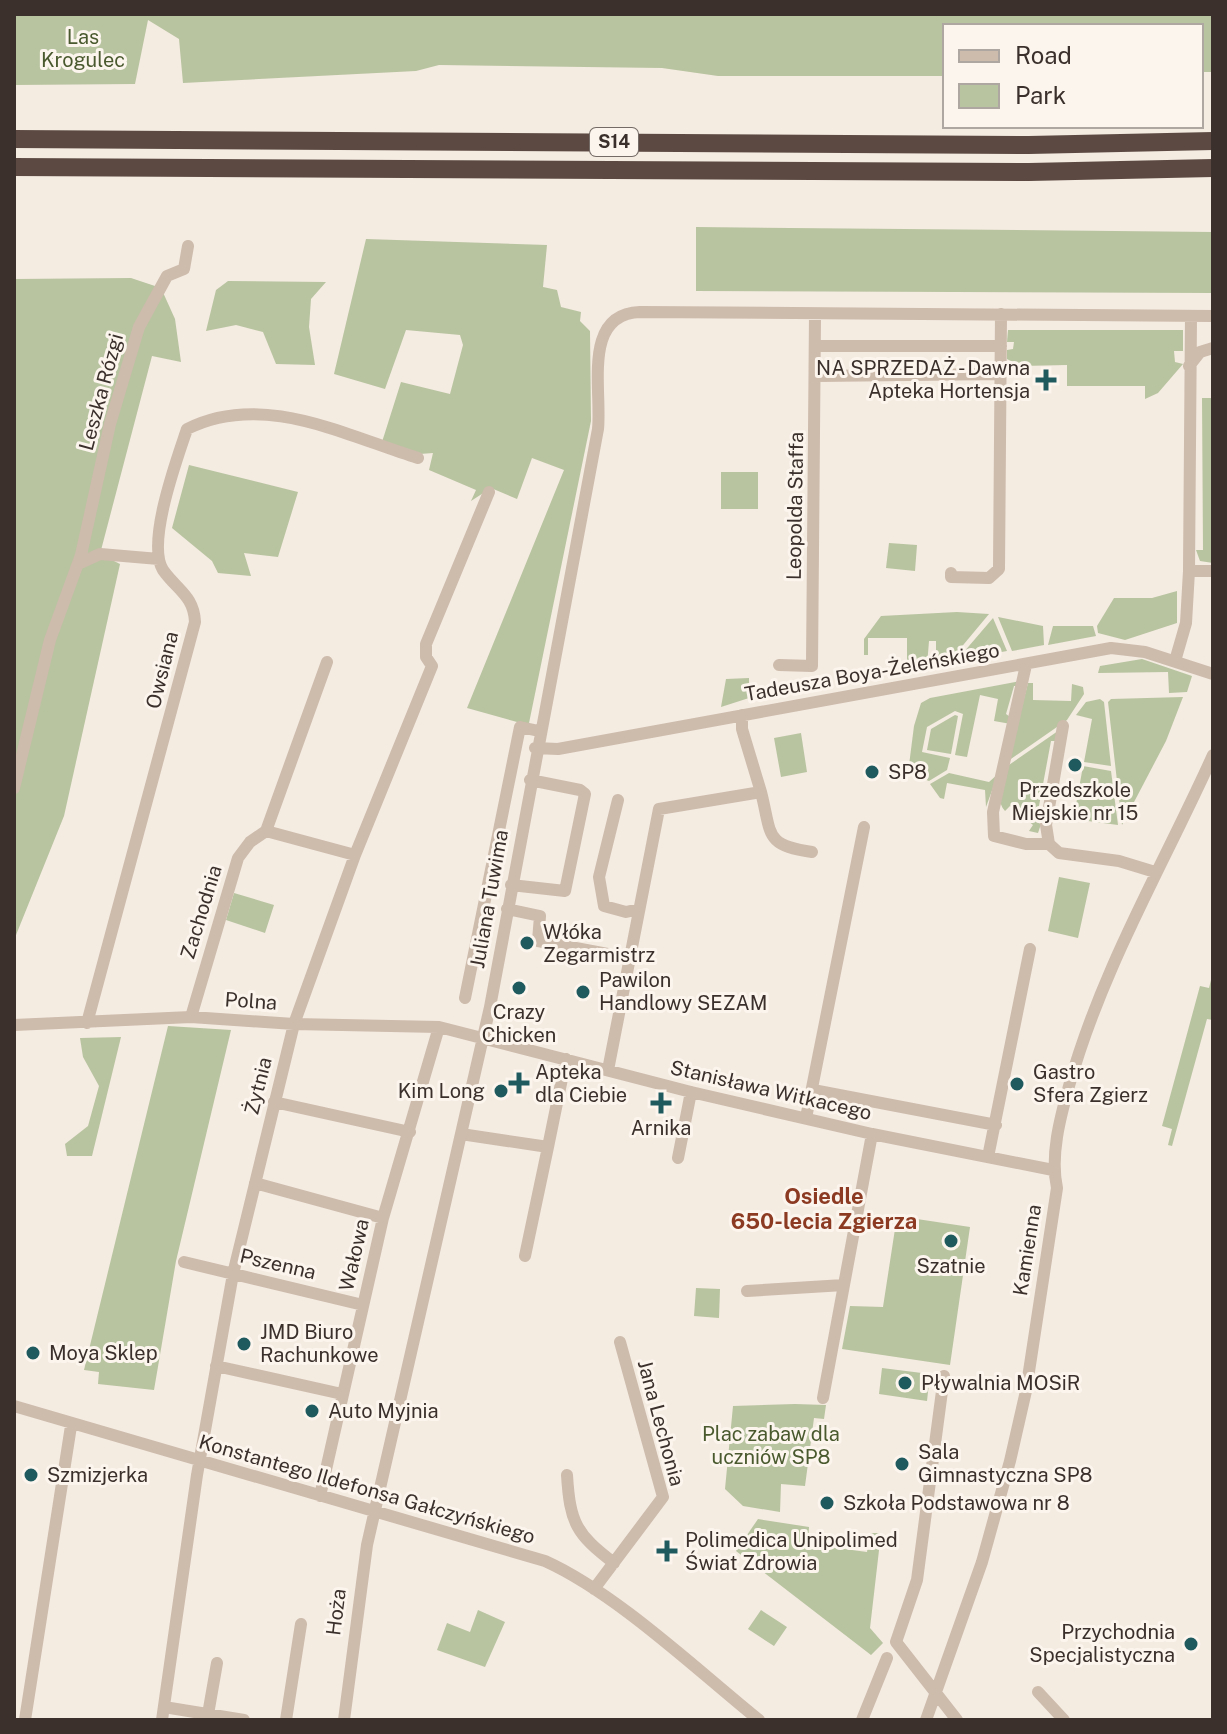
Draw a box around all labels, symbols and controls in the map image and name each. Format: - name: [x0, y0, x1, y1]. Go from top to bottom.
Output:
- legend: [943, 24, 1203, 128]
- park label: Las Krogulec: [41, 25, 125, 72]
- text: Road: [1015, 41, 1072, 69]
- text: Park: [1015, 81, 1066, 109]
- road number: S14: [590, 128, 638, 156]
- street label: Leszka Rózgi: [74, 331, 128, 453]
- place label: NA SPRZEDAŻ - Dawna Apteka Hortensja: [816, 356, 1030, 403]
- marker: NA SPRZEDAŻ - Dawna Apteka Hortensja: [1037, 371, 1055, 389]
- street label: Leopolda Staffa: [782, 432, 808, 580]
- street label: Owsiana: [141, 629, 183, 711]
- street label: Tadeusza Boya-Żeleńskiego: [743, 638, 1001, 706]
- marker: Przedszkole Miejskie nr 15: [1066, 756, 1084, 774]
- place label: SP8: [888, 760, 927, 784]
- marker: SP8: [863, 763, 881, 781]
- place label: Przedszkole Miejskie nr 15: [1012, 778, 1138, 825]
- street label: Juliana Tuwima: [465, 828, 513, 970]
- street label: Zachodnia: [175, 862, 227, 962]
- place label: Włóka Zegarmistrz: [543, 920, 655, 967]
- marker: Włóka Zegarmistrz: [518, 934, 536, 952]
- place label: Pawilon Handlowy SEZAM: [599, 968, 767, 1015]
- marker: Crazy Chicken: [510, 979, 528, 997]
- marker: Pawilon Handlowy SEZAM: [574, 983, 592, 1001]
- street label: Polna: [224, 987, 278, 1015]
- place label: Crazy Chicken: [482, 1000, 556, 1047]
- street label: Żytnia: [239, 1055, 277, 1117]
- street label: Stanisława Witkacego: [668, 1055, 874, 1125]
- place label: Apteka dla Ciebie: [535, 1060, 627, 1107]
- place label: Gastro Sfera Zgierz: [1033, 1060, 1148, 1107]
- marker: Apteka dla Ciebie: [510, 1074, 528, 1092]
- marker: Gastro Sfera Zgierz: [1008, 1075, 1026, 1093]
- place label: Kim Long: [398, 1079, 485, 1103]
- marker: Kim Long: [492, 1082, 510, 1100]
- marker: Arnika: [652, 1094, 670, 1112]
- place label: Arnika: [631, 1116, 691, 1140]
- district label: Osiedle 650-lecia Zgierza: [731, 1183, 917, 1234]
- street label: Kamienna: [1008, 1203, 1046, 1297]
- street label: Wałowa: [334, 1217, 374, 1293]
- marker: Szatnie: [942, 1232, 960, 1250]
- street label: Pszenna: [238, 1244, 318, 1284]
- place label: Szatnie: [916, 1254, 986, 1278]
- place label: JMD Biuro Rachunkowe: [260, 1320, 379, 1367]
- marker: JMD Biuro Rachunkowe: [235, 1335, 253, 1353]
- place label: Moya Sklep: [49, 1341, 158, 1365]
- marker: Moya Sklep: [24, 1344, 42, 1362]
- street label: Jana Lechonia: [633, 1357, 689, 1489]
- place label: Pływalnia MOSiR: [921, 1371, 1080, 1395]
- marker: Pływalnia MOSiR: [896, 1374, 914, 1392]
- place label: Auto Myjnia: [328, 1399, 439, 1423]
- marker: Auto Myjnia: [303, 1402, 321, 1420]
- park label: Plac zabaw dla uczniów SP8: [702, 1422, 840, 1469]
- street label: Konstantego Ildefonsa Gałczyńskiego: [196, 1429, 538, 1549]
- place label: Sala Gimnastyczna SP8: [918, 1440, 1092, 1487]
- marker: Sala Gimnastyczna SP8: [893, 1455, 911, 1473]
- place label: Szmizjerka: [47, 1463, 148, 1487]
- marker: Szmizjerka: [22, 1466, 40, 1484]
- place label: Szkoła Podstawowa nr 8: [843, 1491, 1070, 1515]
- marker: Szkoła Podstawowa nr 8: [818, 1494, 836, 1512]
- place label: Polimedica Unipolimed Świat Zdrowia: [685, 1528, 898, 1575]
- marker: Polimedica Unipolimed Świat Zdrowia: [656, 1540, 678, 1562]
- street label: Hoża: [321, 1587, 351, 1637]
- place label: Przychodnia Specjalistyczna: [1029, 1620, 1175, 1667]
- marker: Przychodnia Specjalistyczna: [1182, 1635, 1200, 1653]

